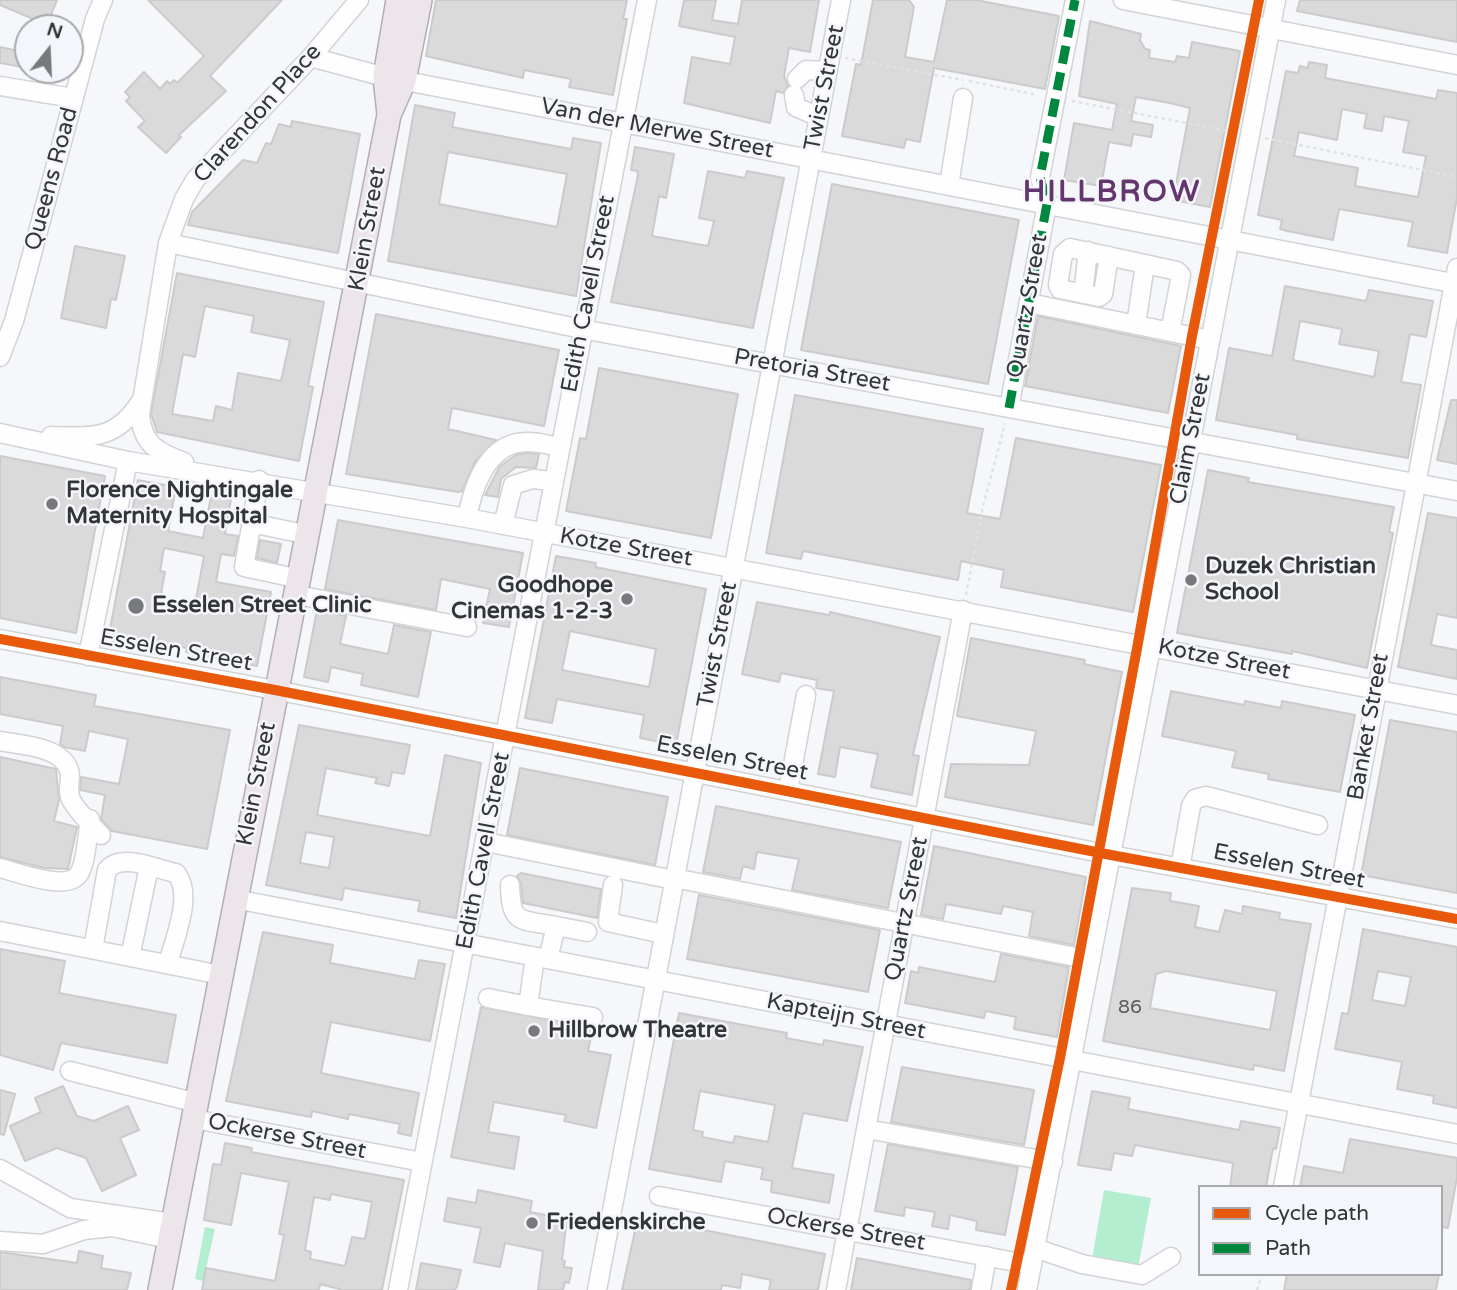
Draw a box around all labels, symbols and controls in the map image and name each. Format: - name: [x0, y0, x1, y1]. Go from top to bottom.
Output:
- north arrow: [14, 14, 84, 84]
- text: N: [44, 18, 66, 44]
- street label: Twist Street: [799, 23, 851, 153]
- street label: Clarendon Place: [188, 39, 328, 189]
- street label: Van der Merwe Street: [538, 93, 776, 165]
- street label: Queens Road: [20, 104, 84, 254]
- street label: Klein Street: [344, 165, 392, 293]
- district label: HILLBROW: [1024, 175, 1200, 211]
- street label: Edith Cavell Street: [556, 193, 622, 395]
- street label: Quartz Street: [1002, 232, 1054, 380]
- street label: Pretoria Street: [732, 344, 892, 398]
- street label: Claim Street: [1165, 371, 1217, 507]
- place label: Florence Nightingale Maternity Hospital: [66, 477, 293, 531]
- marker: Florence Nightingale Maternity Hospital: [44, 496, 60, 512]
- street label: Kotze Street: [557, 523, 695, 573]
- place label: Duzek Christian School: [1205, 553, 1376, 607]
- place label: Goodhope Cinemas 1-2-3: [451, 572, 613, 626]
- marker: Duzek Christian School: [1183, 572, 1199, 588]
- street label: Twist Street: [692, 580, 744, 710]
- marker: Goodhope Cinemas 1-2-3: [619, 591, 635, 607]
- place label: Esselen Street Clinic: [152, 592, 372, 620]
- marker: Esselen Street Clinic: [126, 596, 146, 616]
- street label: Esselen Street: [98, 624, 254, 678]
- street label: Kotze Street: [1155, 634, 1293, 686]
- street label: Banket Street: [1342, 651, 1396, 803]
- street label: Klein Street: [231, 720, 283, 848]
- street label: Esselen Street: [654, 731, 810, 787]
- street label: Edith Cavell Street: [451, 750, 517, 952]
- street label: Quartz Street: [880, 835, 934, 983]
- street label: Esselen Street: [1211, 839, 1367, 895]
- street label: Kapteijn Street: [764, 988, 928, 1046]
- house number: 86: [1118, 997, 1142, 1019]
- place label: Hillbrow Theatre: [548, 1017, 727, 1045]
- marker: Hillbrow Theatre: [526, 1023, 542, 1039]
- street label: Ockerse Street: [206, 1108, 368, 1166]
- legend: [1198, 1185, 1443, 1276]
- text: Cycle path: [1265, 1201, 1369, 1226]
- street label: Ockerse Street: [765, 1202, 927, 1258]
- place label: Friedenskirche: [546, 1209, 706, 1237]
- marker: Friedenskirche: [524, 1215, 540, 1231]
- text: Path: [1265, 1236, 1311, 1261]

